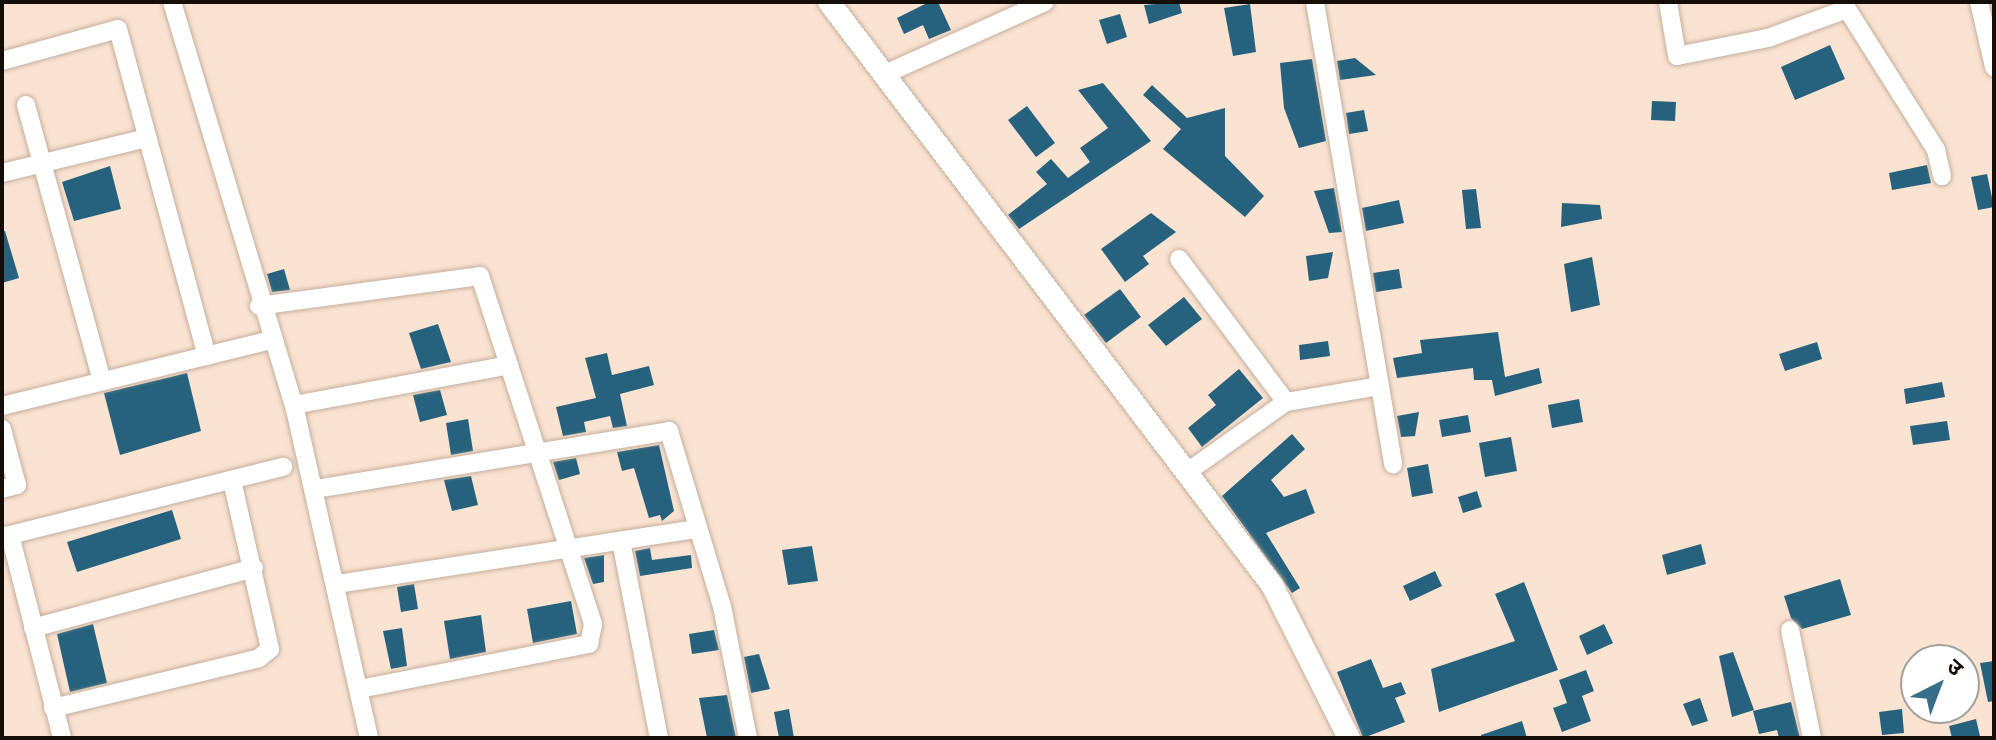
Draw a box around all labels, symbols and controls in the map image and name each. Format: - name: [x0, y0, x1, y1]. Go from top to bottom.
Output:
- north arrow: [1900, 644, 1980, 724]
- text: उ: [1941, 654, 1968, 682]

